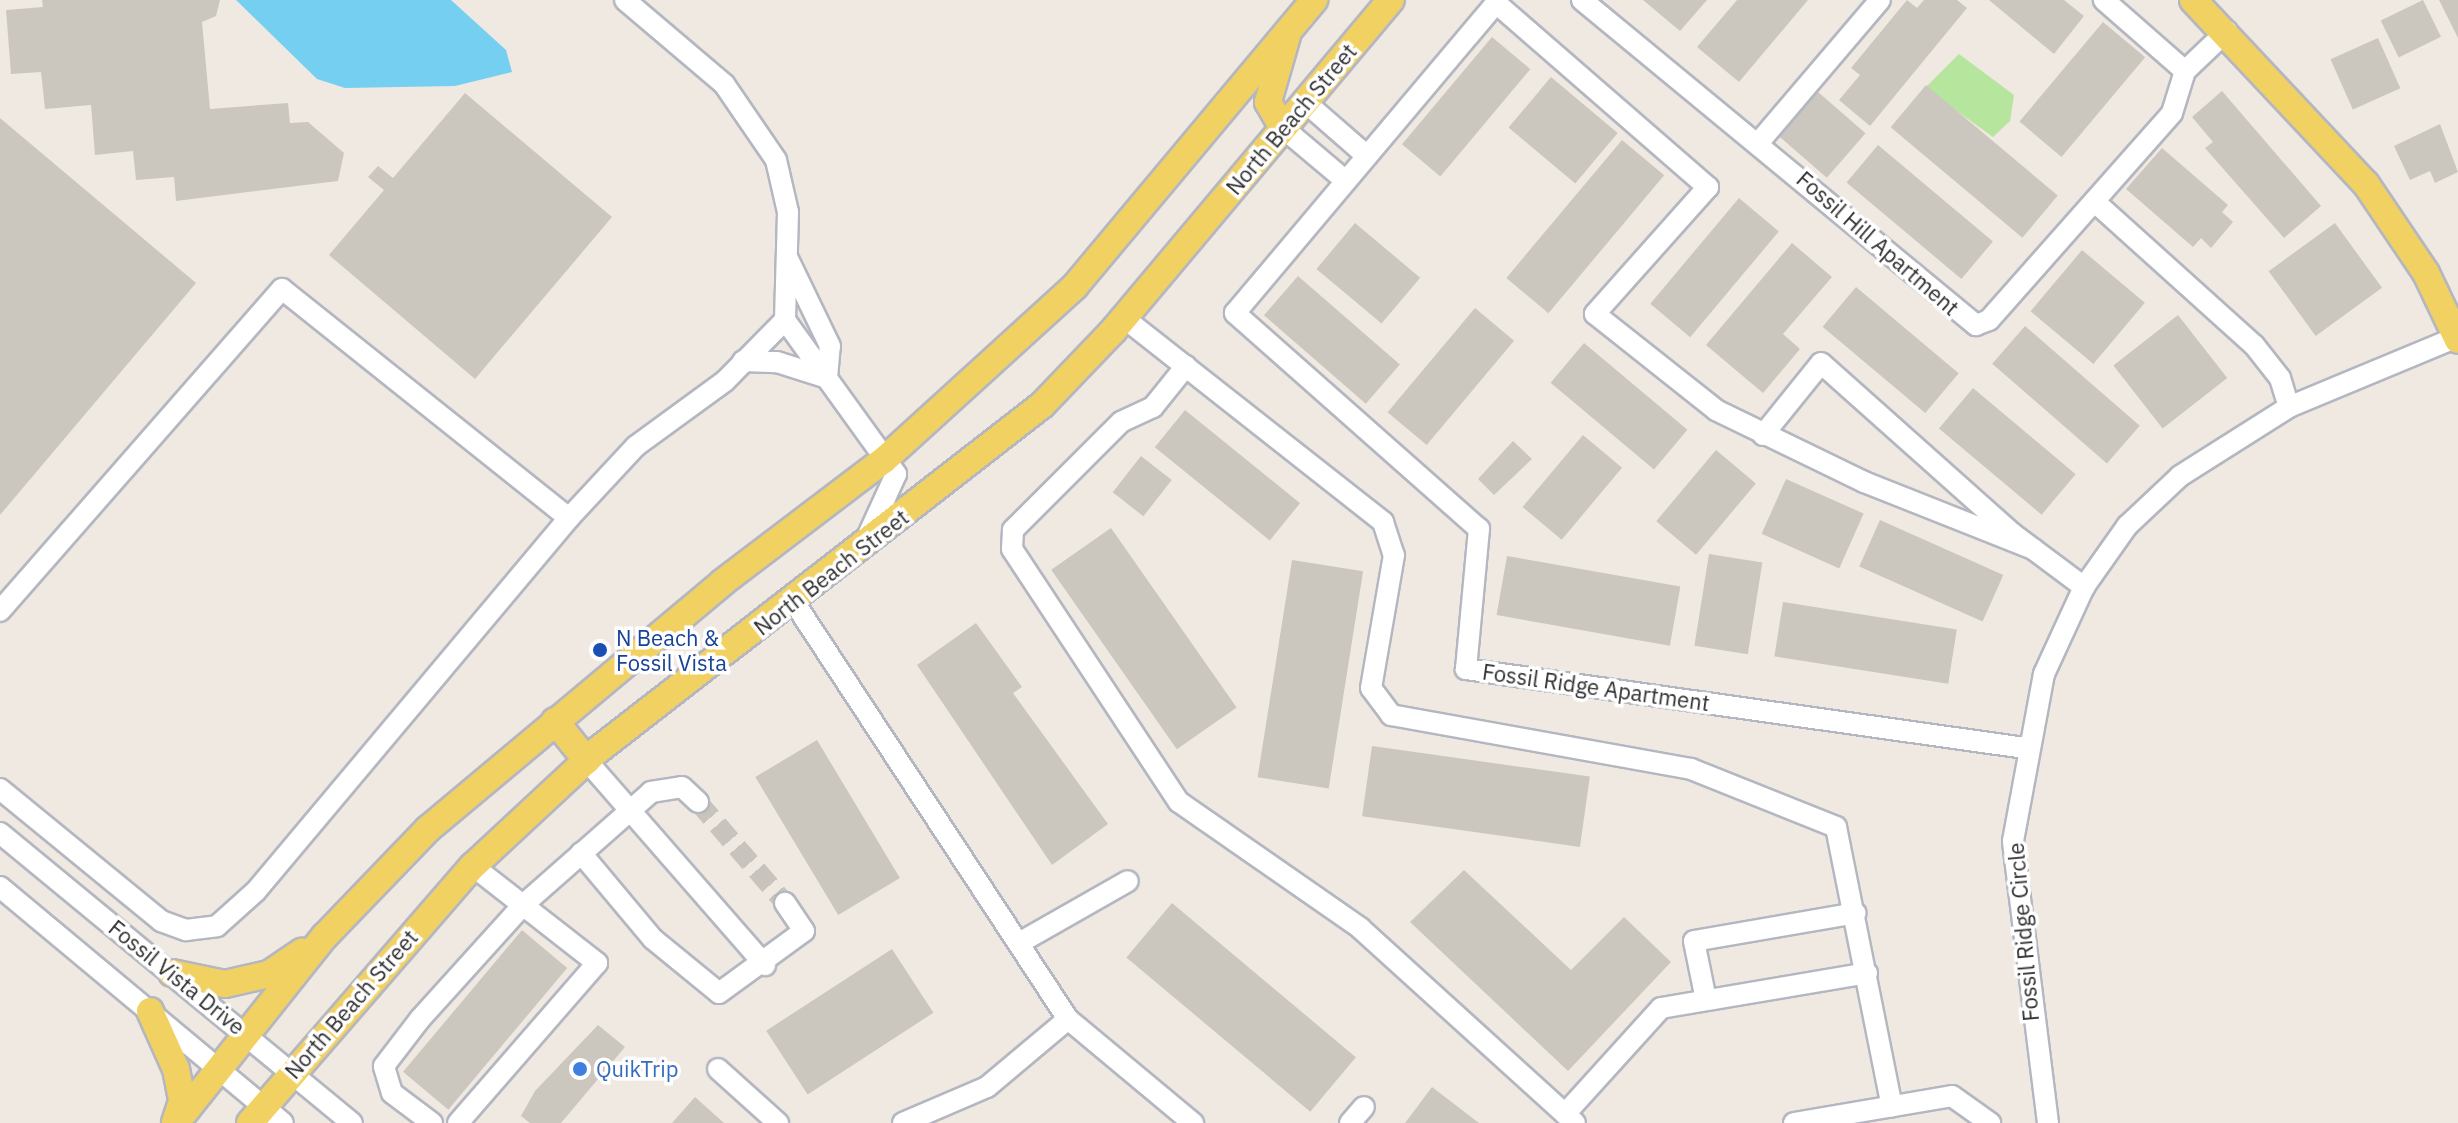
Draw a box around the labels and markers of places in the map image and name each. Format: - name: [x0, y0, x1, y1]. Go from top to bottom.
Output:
- place label: N Beach & Fossil Vista: [616, 624, 727, 676]
- marker: N Beach & Fossil Vista: [591, 641, 609, 659]
- place label: QuikTrip: [596, 1056, 678, 1082]
- marker: QuikTrip: [571, 1060, 589, 1078]

